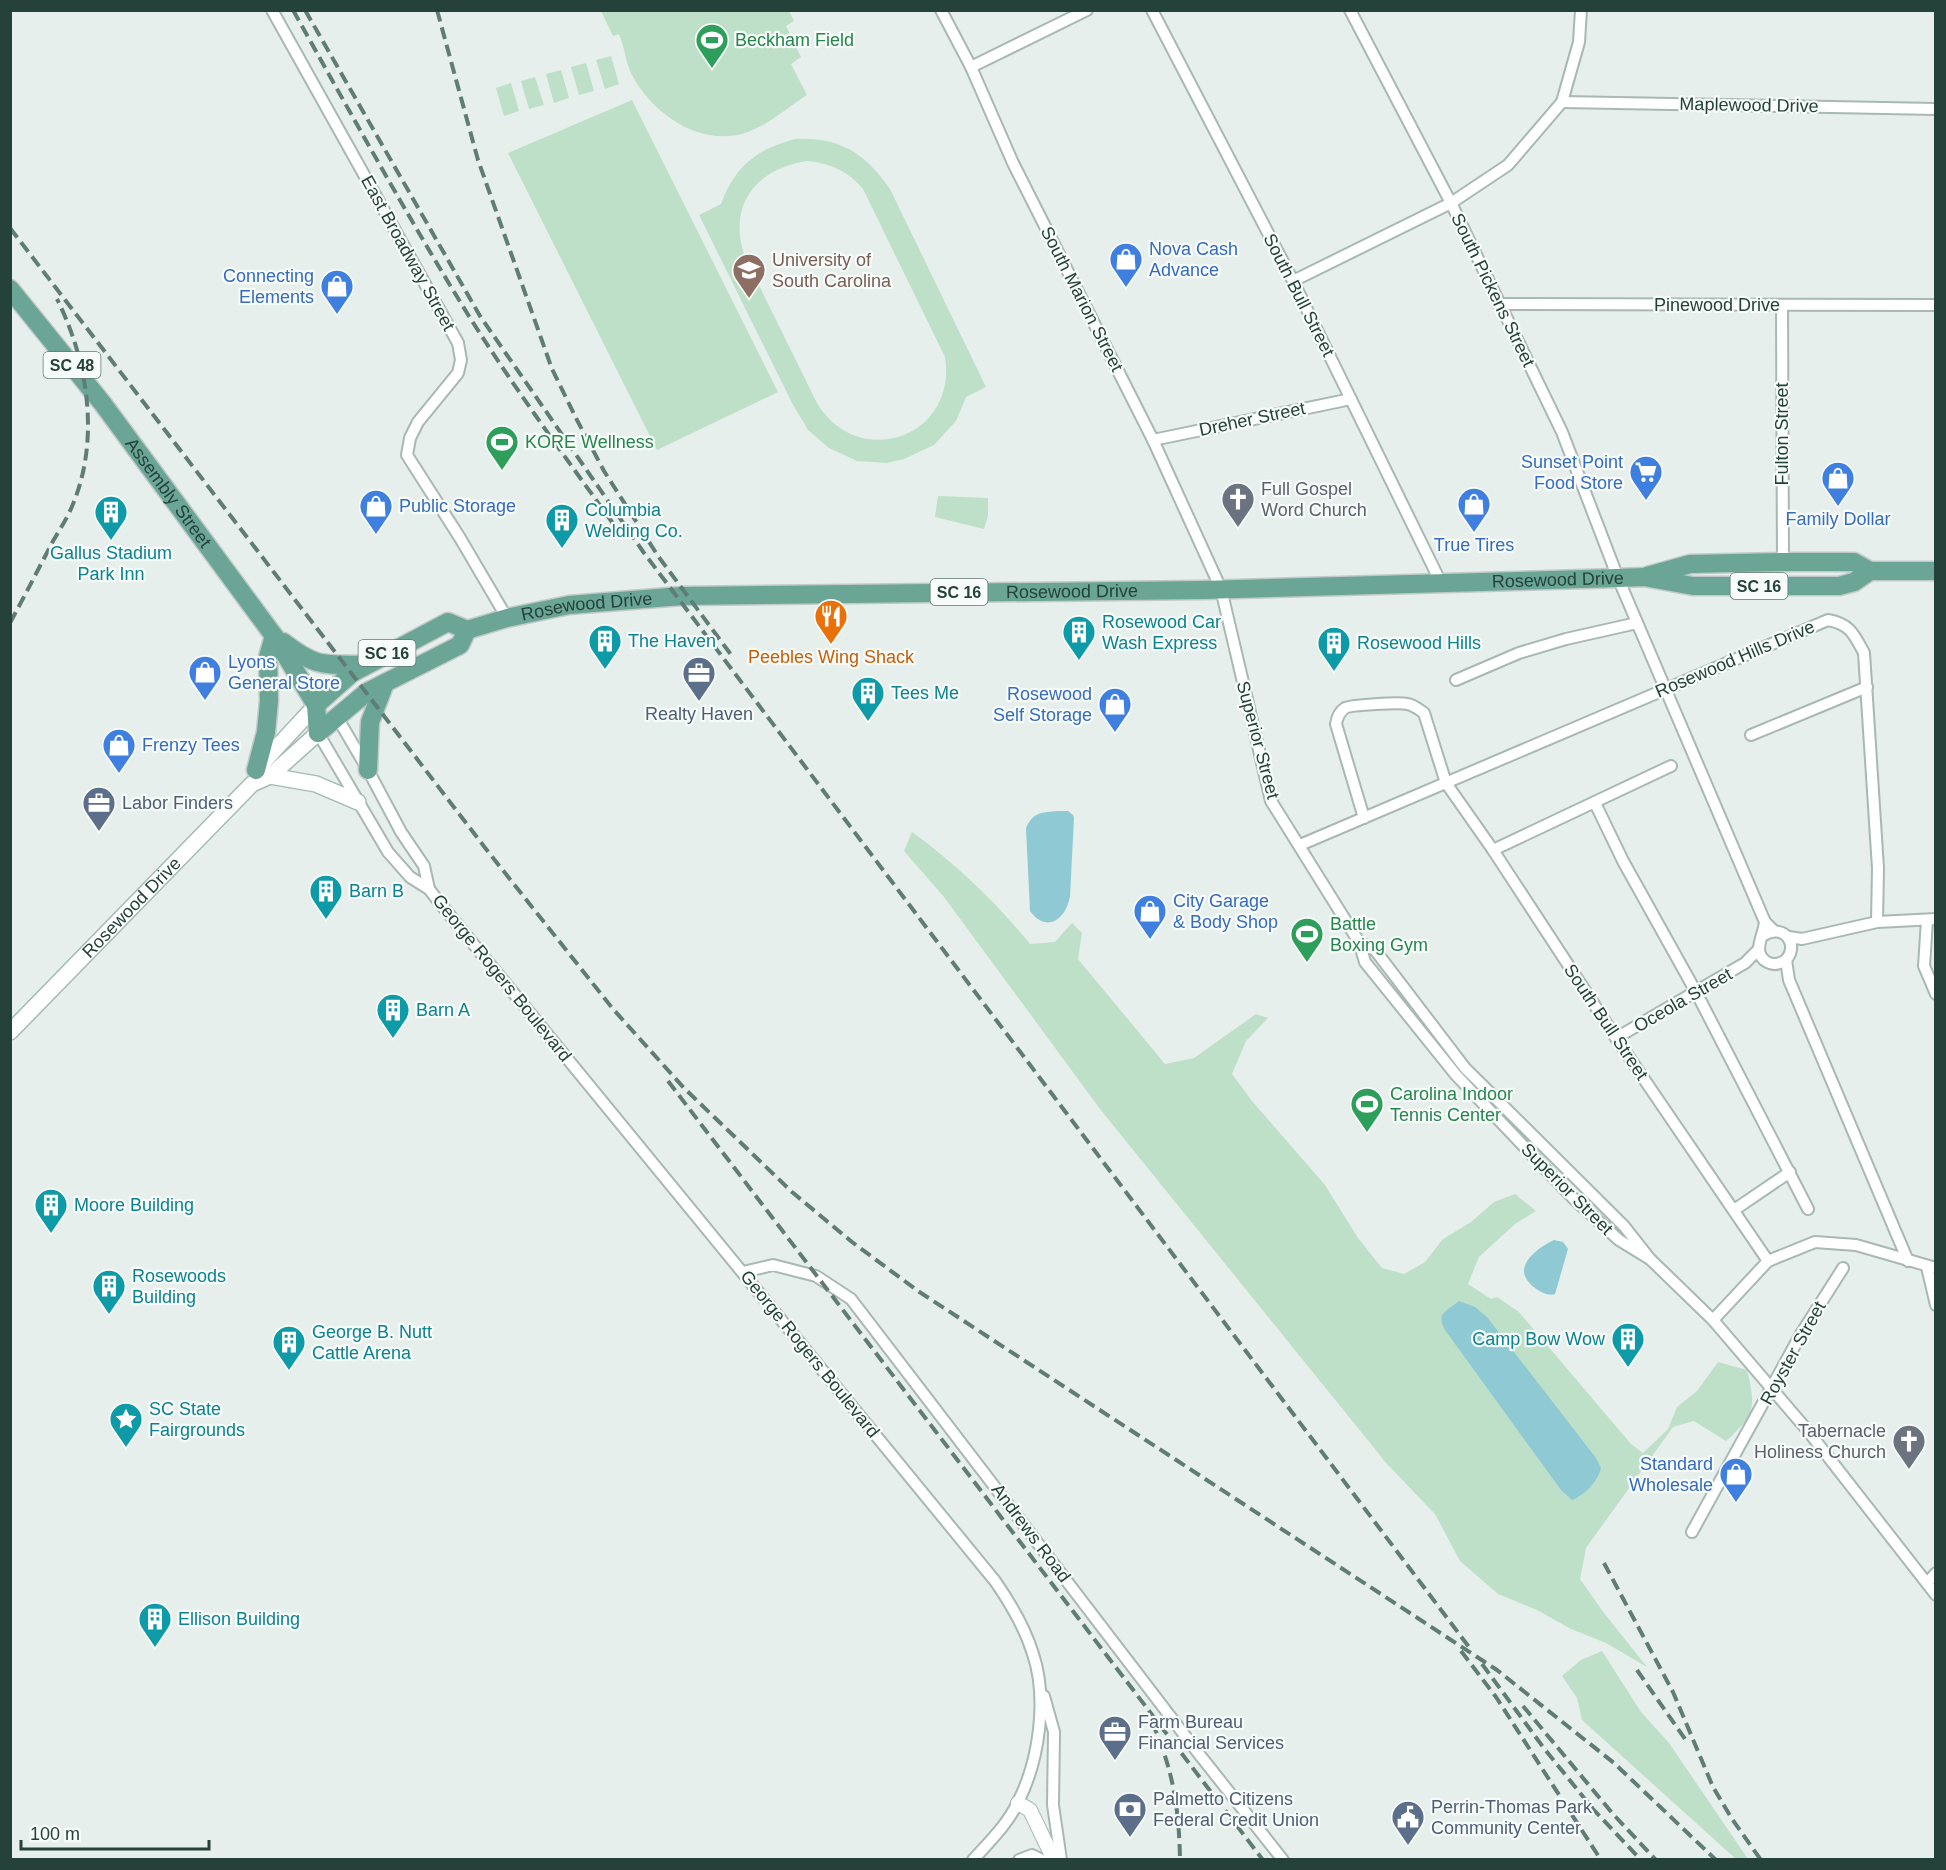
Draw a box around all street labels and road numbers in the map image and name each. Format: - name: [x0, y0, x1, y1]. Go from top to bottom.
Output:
- street label: Maplewood Drive: [1679, 94, 1819, 116]
- street label: East Broadway Street: [357, 172, 459, 334]
- street label: South Pickens Street: [1447, 210, 1539, 370]
- street label: South Marion Street: [1037, 223, 1127, 375]
- street label: South Bull Street: [1259, 230, 1339, 360]
- street label: Pinewood Drive: [1654, 295, 1780, 315]
- road number: SC 48: [44, 352, 100, 378]
- street label: Fulton Street: [1772, 382, 1792, 486]
- street label: Dreher Street: [1197, 398, 1307, 440]
- street label: Assembly Street: [121, 434, 215, 551]
- street label: Rosewood Drive: [1492, 568, 1624, 592]
- road number: SC 16: [1730, 573, 1788, 599]
- road number: SC 16: [930, 579, 988, 605]
- street label: Rosewood Drive: [1006, 581, 1138, 602]
- street label: Rosewood Drive: [519, 588, 653, 625]
- street label: Rosewood Hills Drive: [1652, 616, 1818, 702]
- road number: SC 16: [358, 640, 416, 666]
- street label: Superior Street: [1233, 679, 1283, 801]
- street label: Rosewood Drive: [78, 853, 185, 962]
- street label: George Rogers Boulevard: [428, 890, 576, 1066]
- street label: South Bull Street: [1560, 960, 1652, 1084]
- street label: Oceola Street: [1630, 964, 1736, 1036]
- street label: Superior Street: [1517, 1139, 1617, 1239]
- street label: George Rogers Boulevard: [736, 1266, 884, 1442]
- street label: Royster Street: [1756, 1298, 1830, 1408]
- street label: Andrews Road: [987, 1480, 1075, 1586]

